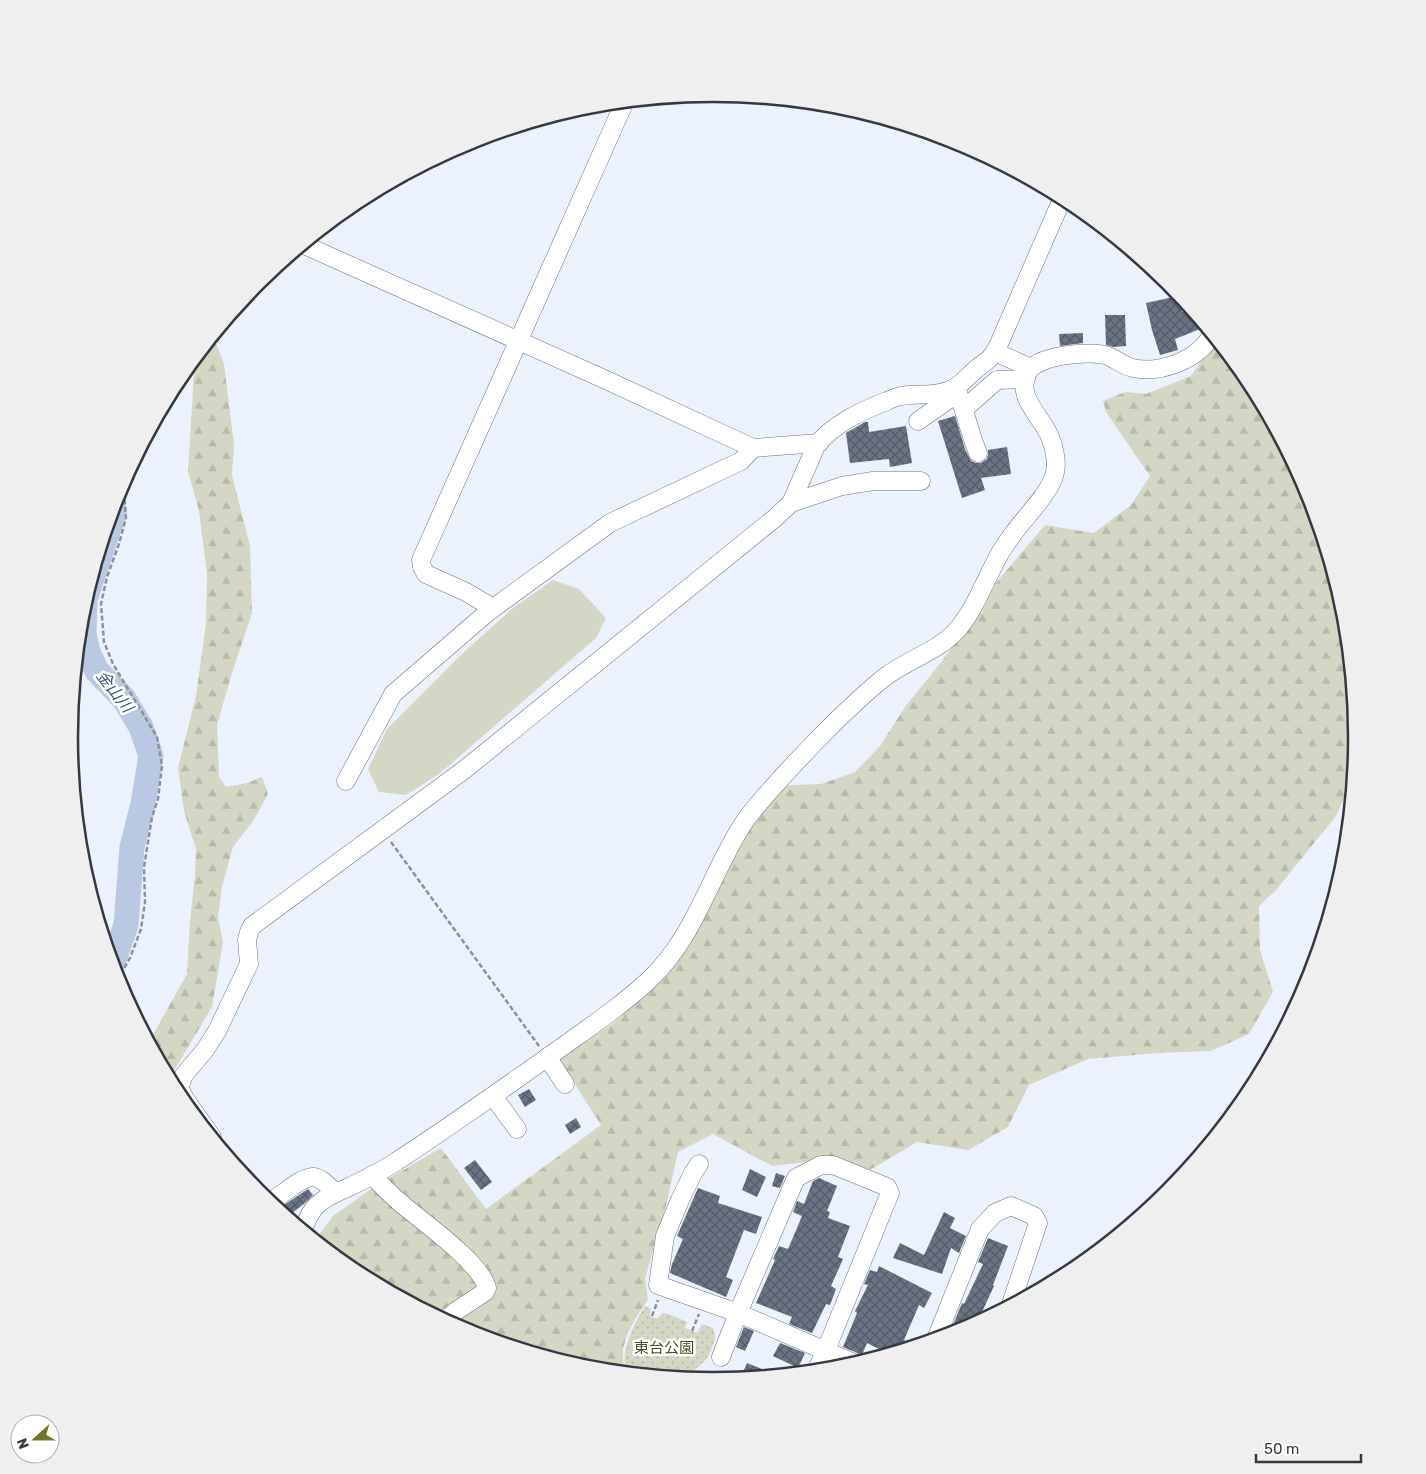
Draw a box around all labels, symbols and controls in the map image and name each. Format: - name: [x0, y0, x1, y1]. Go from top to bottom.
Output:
- water label: 金山川: [92, 667, 138, 718]
- park label: 東台公園: [634, 1339, 694, 1357]
- north arrow: [10, 1414, 60, 1464]
- scale bar: [1256, 1432, 1361, 1464]
- text: N: [14, 1436, 33, 1451]
- text: 50 m: [1264, 1440, 1299, 1458]

